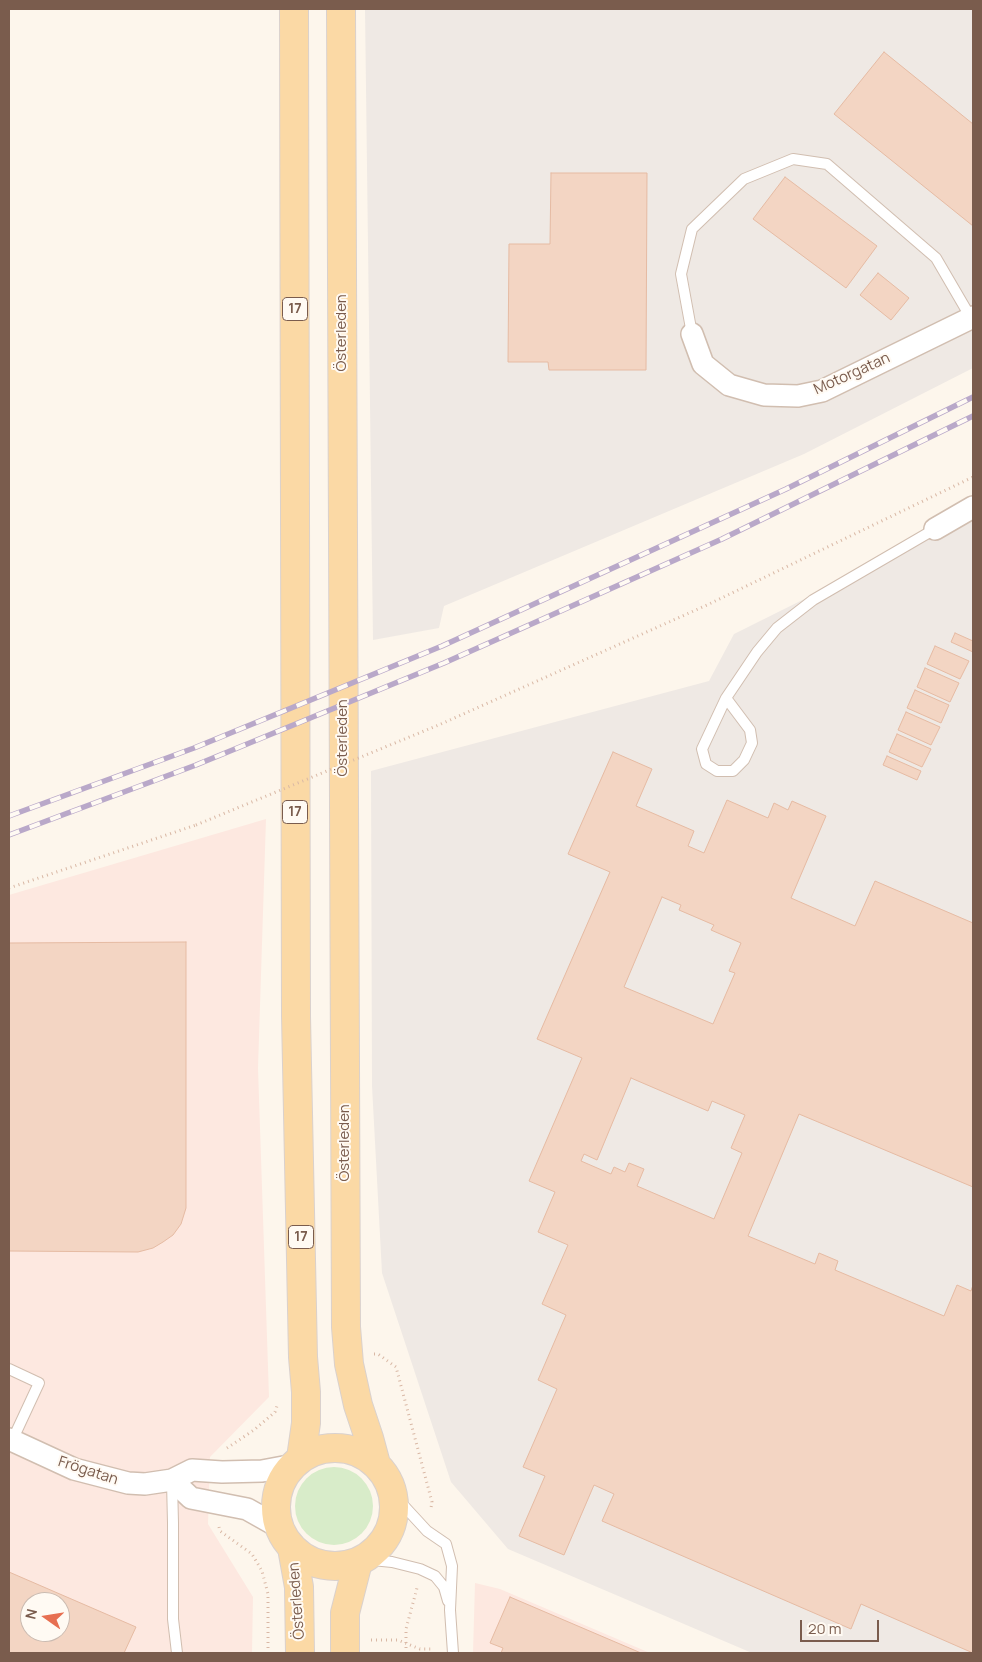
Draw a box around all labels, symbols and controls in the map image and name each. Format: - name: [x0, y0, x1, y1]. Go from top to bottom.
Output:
- street label: Österleden: [333, 294, 351, 372]
- road number: 17: [282, 298, 308, 320]
- street label: Motorgatan: [811, 349, 893, 399]
- street label: Österleden: [334, 699, 352, 777]
- road number: 17: [282, 800, 308, 824]
- street label: Österleden: [336, 1104, 354, 1182]
- road number: 17: [288, 1226, 314, 1248]
- street label: Frögatan: [56, 1453, 120, 1489]
- street label: Österleden: [285, 1562, 309, 1640]
- north arrow: [20, 1592, 70, 1642]
- text: N: [20, 1607, 41, 1621]
- scale bar: [802, 1610, 881, 1642]
- text: 20 m: [808, 1618, 841, 1639]

